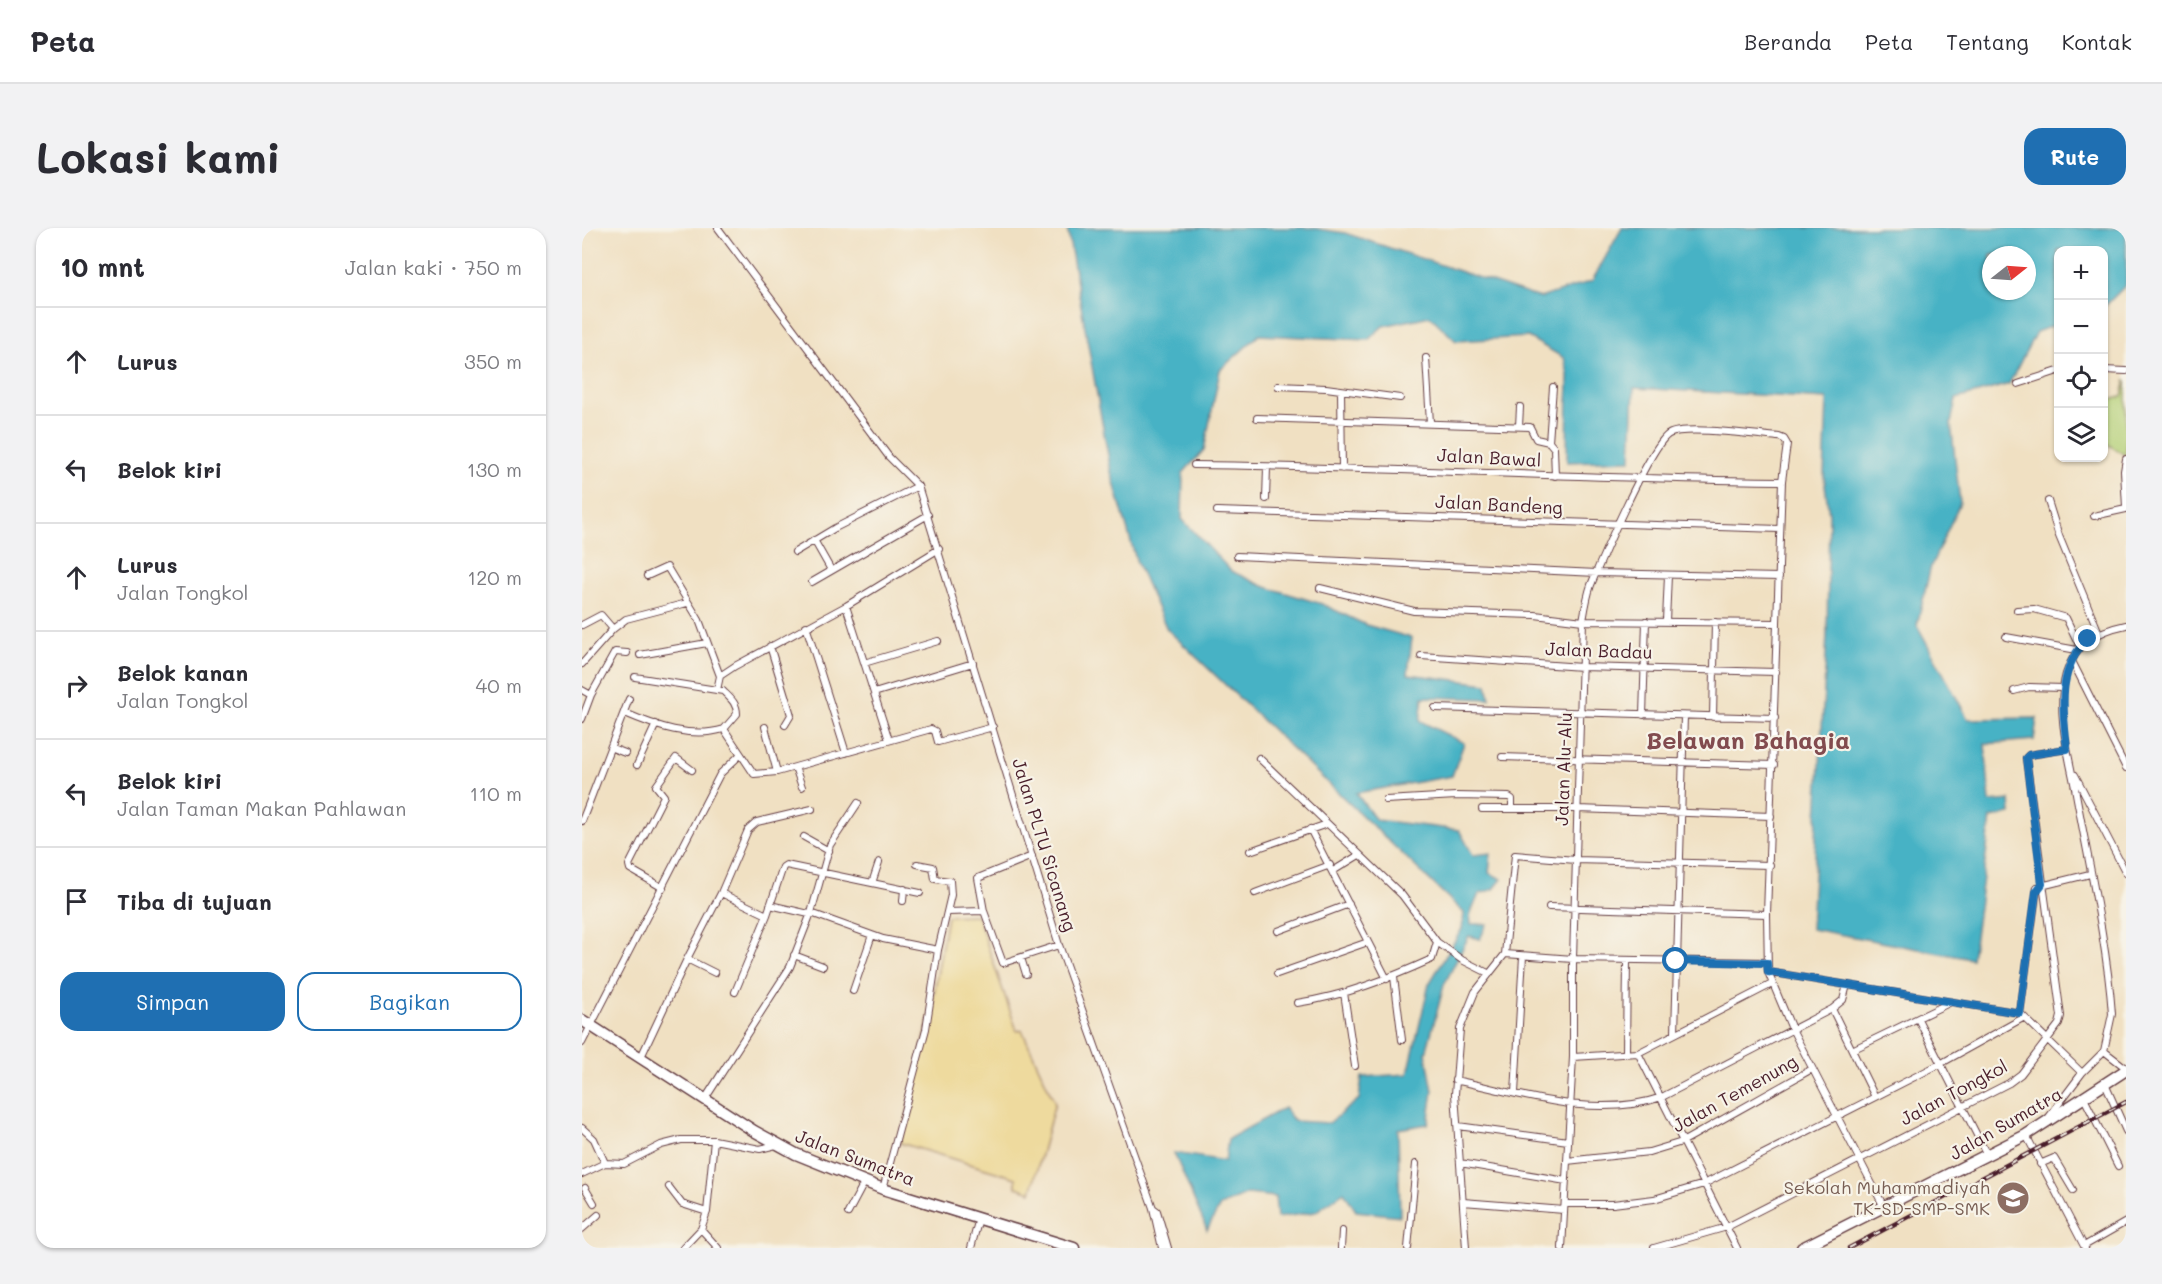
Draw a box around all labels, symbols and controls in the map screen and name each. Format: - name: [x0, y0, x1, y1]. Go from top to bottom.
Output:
- text: Peta: [30, 23, 95, 59]
- text: Beranda: [1744, 28, 1832, 55]
- text: Peta: [1865, 28, 1913, 55]
- text: Tentang: [1946, 28, 2029, 55]
- text: Kontak: [2062, 28, 2132, 55]
- button: Rute: [2024, 128, 2126, 185]
- text: Lokasi kami: [36, 129, 281, 184]
- north arrow: [1982, 246, 2036, 300]
- map controls: [2054, 246, 2108, 462]
- button: +: [2054, 246, 2108, 300]
- text: 10 mnt: [60, 250, 145, 284]
- text: Jalan kaki · 750 m: [345, 254, 522, 280]
- button: −: [2054, 300, 2108, 354]
- icon: ahead: [60, 345, 93, 378]
- text: Lurus: [117, 347, 178, 376]
- text: 350 m: [464, 348, 522, 374]
- button: locate: [2054, 354, 2108, 408]
- button: layers: [2054, 408, 2108, 462]
- street label: Jalan Bawal: [1436, 442, 1542, 472]
- icon: left: [60, 453, 93, 486]
- text: Belok kiri: [117, 455, 222, 484]
- text: 130 m: [467, 456, 522, 482]
- street label: Jalan Bandeng: [1435, 489, 1564, 519]
- text: Lurus: [117, 550, 178, 579]
- icon: ahead: [60, 561, 93, 594]
- text: 120 m: [467, 564, 522, 590]
- text: Jalan Tongkol: [117, 579, 249, 605]
- route end: [2074, 625, 2100, 651]
- street label: Jalan Badau: [1545, 636, 1653, 664]
- text: Belok kanan: [117, 658, 248, 687]
- icon: right: [60, 669, 93, 702]
- text: 40 m: [476, 672, 522, 698]
- text: Jalan Tongkol: [117, 687, 249, 713]
- street label: Jalan Alu-Alu: [1549, 712, 1577, 826]
- district label: Belawan Bahagia: [1646, 724, 1850, 755]
- street label: Jalan PLTU Sicanang: [1007, 755, 1083, 934]
- text: Belok kiri: [117, 766, 222, 795]
- icon: left: [60, 777, 93, 810]
- text: 110 m: [469, 780, 522, 806]
- text: Jalan Taman Makan Pahlawan: [117, 795, 406, 821]
- icon: arrive: [60, 885, 93, 918]
- text: Tiba di tujuan: [117, 887, 272, 916]
- route start: [1662, 947, 1688, 973]
- button: Simpan: [60, 972, 285, 1031]
- button: Bagikan: [297, 972, 522, 1031]
- street label: Jalan Temenung: [1668, 1049, 1801, 1137]
- street label: Jalan Tongkol: [1896, 1054, 2011, 1131]
- street label: Jalan Sumatra: [1945, 1081, 2066, 1165]
- street label: Jalan Sumatra: [792, 1123, 919, 1191]
- place label: Sekolah Muhammadiyah TK-SD-SMP-SMK: [1784, 1175, 1990, 1220]
- school or university icon: Sekolah Muhammadiyah TK-SD-SMP-SMK: [1995, 1180, 2031, 1216]

